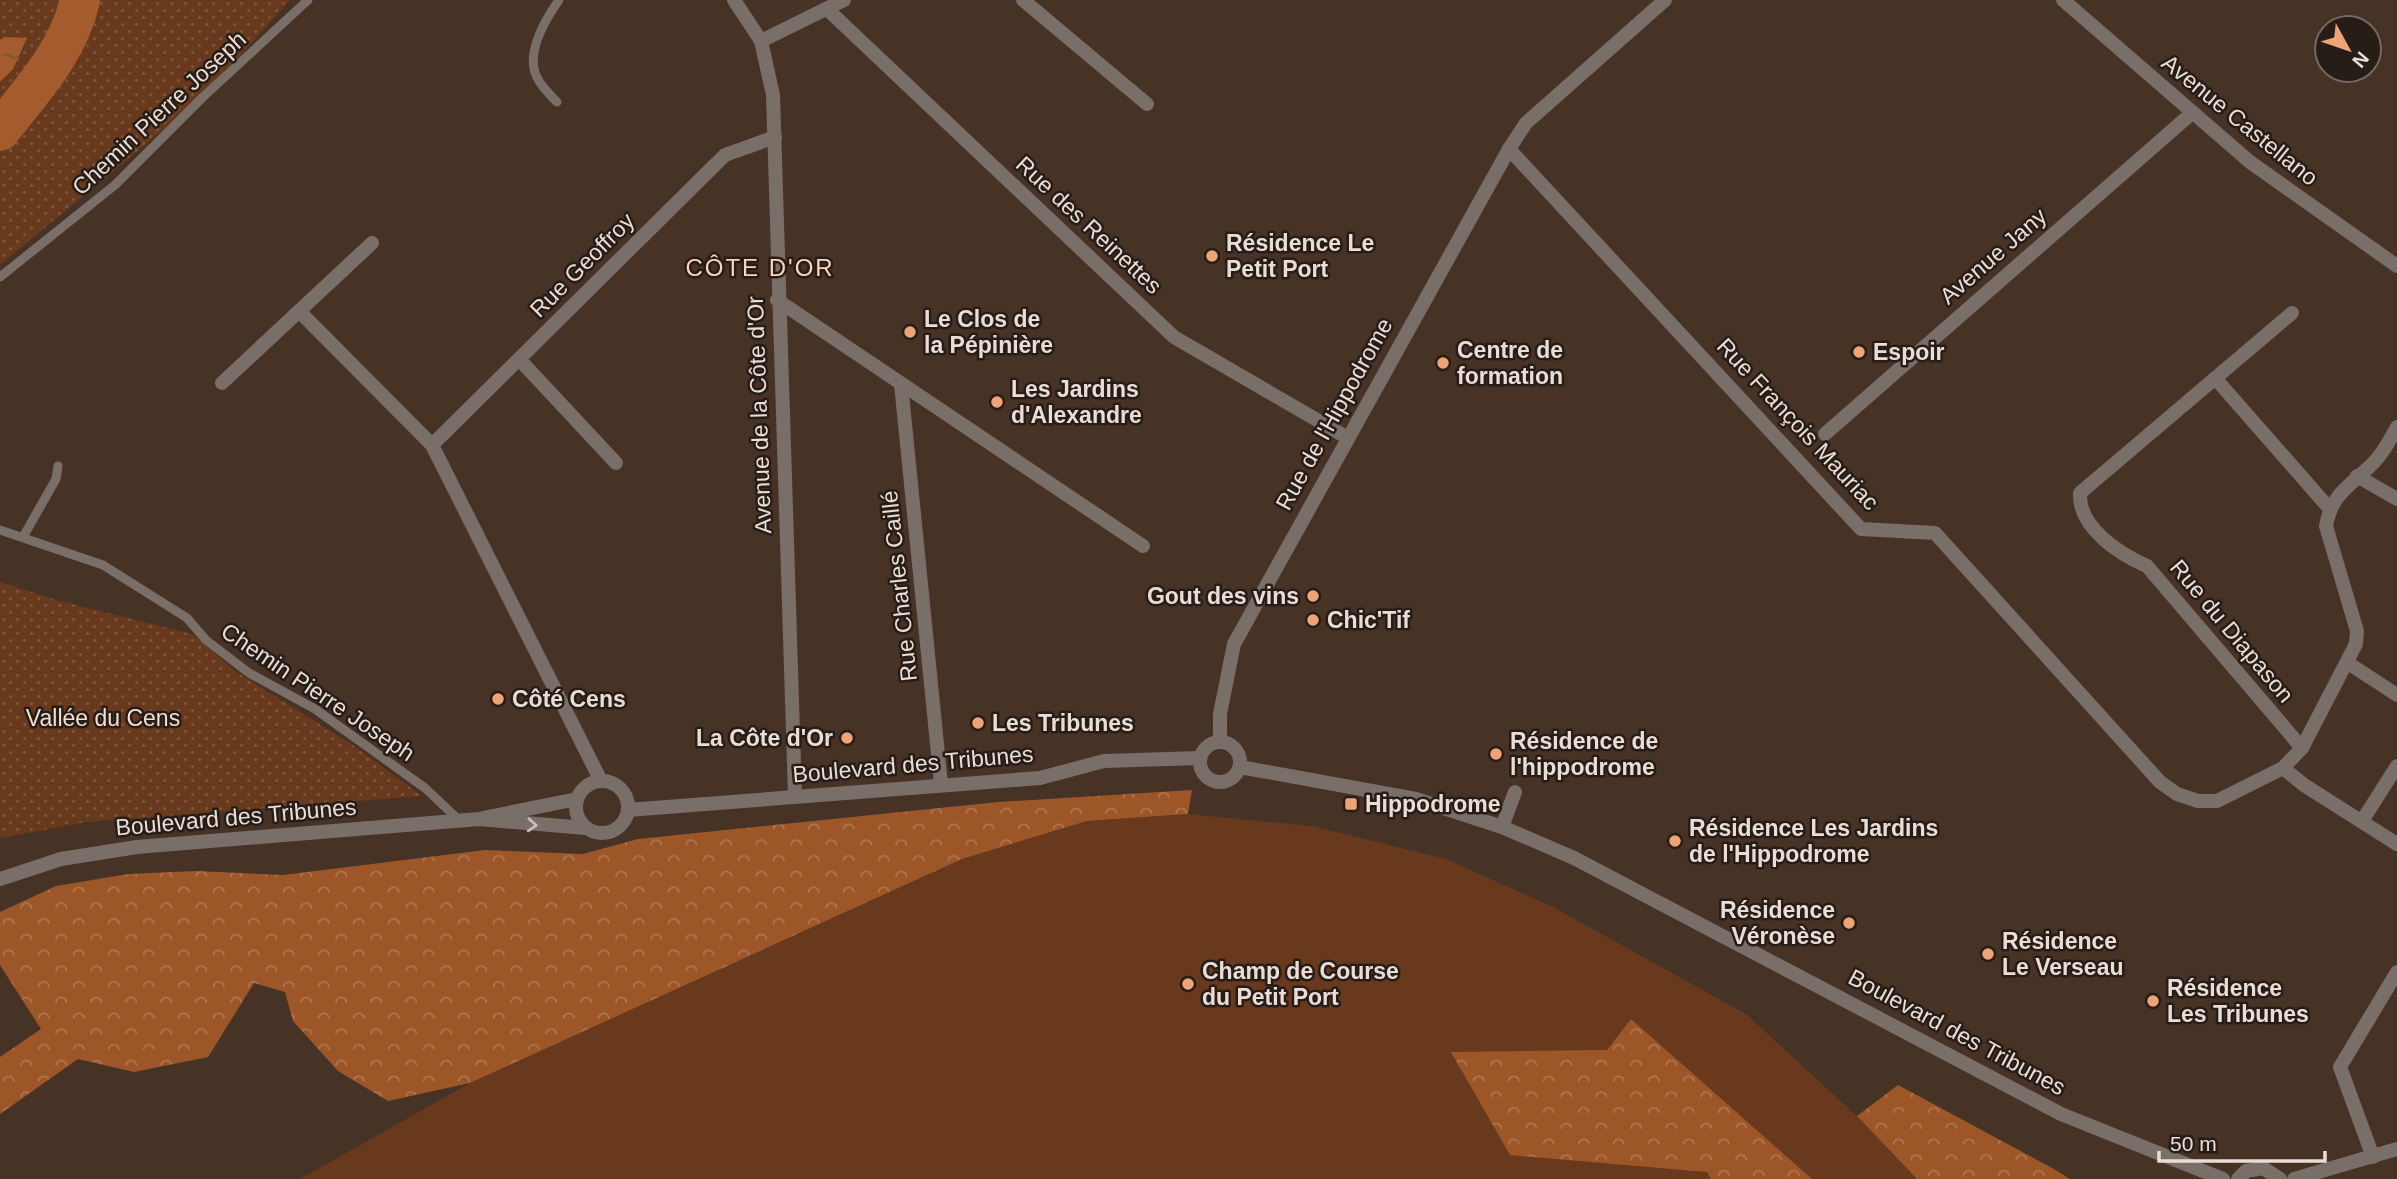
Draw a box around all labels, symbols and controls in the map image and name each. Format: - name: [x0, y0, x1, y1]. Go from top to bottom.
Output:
- north arrow: [2313, 14, 2383, 84]
- street label: Chemin Pierre Joseph: [67, 26, 251, 200]
- text: N: [2348, 48, 2373, 72]
- street label: Avenue Castellano: [2157, 49, 2323, 191]
- street label: Rue des Reinettes: [1011, 151, 1167, 299]
- street label: Avenue Jany: [1934, 202, 2052, 309]
- street label: Rue Geoffroy: [525, 207, 640, 322]
- place label: Résidence Le Petit Port: [1226, 230, 1374, 282]
- marker: Résidence Le Petit Port: [1204, 248, 1220, 264]
- district label: CÔTE D'OR: [685, 254, 835, 281]
- street label: Avenue de la Côte d'Or: [742, 295, 776, 534]
- place label: Le Clos de la Pépinière: [924, 306, 1053, 358]
- street label: Rue de l'Hippodrome: [1270, 314, 1398, 514]
- marker: Le Clos de la Pépinière: [902, 324, 918, 340]
- street label: Rue François Mauriac: [1712, 333, 1884, 515]
- place label: Centre de formation: [1457, 337, 1563, 389]
- place label: Espoir: [1873, 339, 1945, 365]
- marker: Espoir: [1851, 344, 1867, 360]
- marker: Centre de formation: [1435, 355, 1451, 371]
- place label: Les Jardins d'Alexandre: [1011, 376, 1142, 428]
- marker: Les Jardins d'Alexandre: [989, 394, 1005, 410]
- street label: Rue Charles Caillé: [876, 489, 922, 683]
- street label: Rue du Diapason: [2165, 555, 2299, 707]
- place label: Gout des vins: [1147, 583, 1299, 609]
- marker: Gout des vins: [1305, 588, 1321, 604]
- place label: Chic'Tif: [1327, 607, 1410, 633]
- marker: Chic'Tif: [1305, 612, 1321, 628]
- street label: Chemin Pierre Joseph: [216, 618, 420, 766]
- place label: Côté Cens: [512, 686, 626, 712]
- marker: Côté Cens: [490, 691, 506, 707]
- park label: Vallée du Cens: [26, 705, 180, 731]
- place label: Les Tribunes: [992, 710, 1134, 736]
- marker: Les Tribunes: [970, 715, 986, 731]
- place label: La Côte d'Or: [696, 725, 833, 751]
- place label: Résidence de l'hippodrome: [1510, 728, 1658, 780]
- marker: La Côte d'Or: [839, 730, 855, 746]
- street label: Boulevard des Tribunes: [791, 741, 1035, 787]
- marker: Résidence de l'hippodrome: [1488, 746, 1504, 762]
- place label: Hippodrome: [1365, 791, 1500, 817]
- street label: Boulevard des Tribunes: [114, 794, 358, 840]
- marker: Hippodrome: [1343, 796, 1359, 812]
- place label: Résidence Les Jardins de l'Hippodrome: [1689, 815, 1938, 867]
- one-way arrow: [527, 817, 538, 832]
- marker: Résidence Les Jardins de l'Hippodrome: [1667, 833, 1683, 849]
- place label: Résidence Véronèse: [1720, 897, 1835, 949]
- marker: Résidence Véronèse: [1841, 915, 1857, 931]
- place label: Résidence Le Verseau: [2002, 928, 2123, 980]
- marker: Résidence Le Verseau: [1980, 946, 1996, 962]
- place label: Champ de Course du Petit Port: [1202, 958, 1399, 1010]
- street label: Boulevard des Tribunes: [1844, 964, 2070, 1100]
- place label: Résidence Les Tribunes: [2167, 975, 2309, 1027]
- marker: Champ de Course du Petit Port: [1180, 976, 1196, 992]
- marker: Résidence Les Tribunes: [2145, 993, 2161, 1009]
- scale bar: [2159, 1120, 2325, 1164]
- text: 50 m: [2170, 1132, 2217, 1155]

